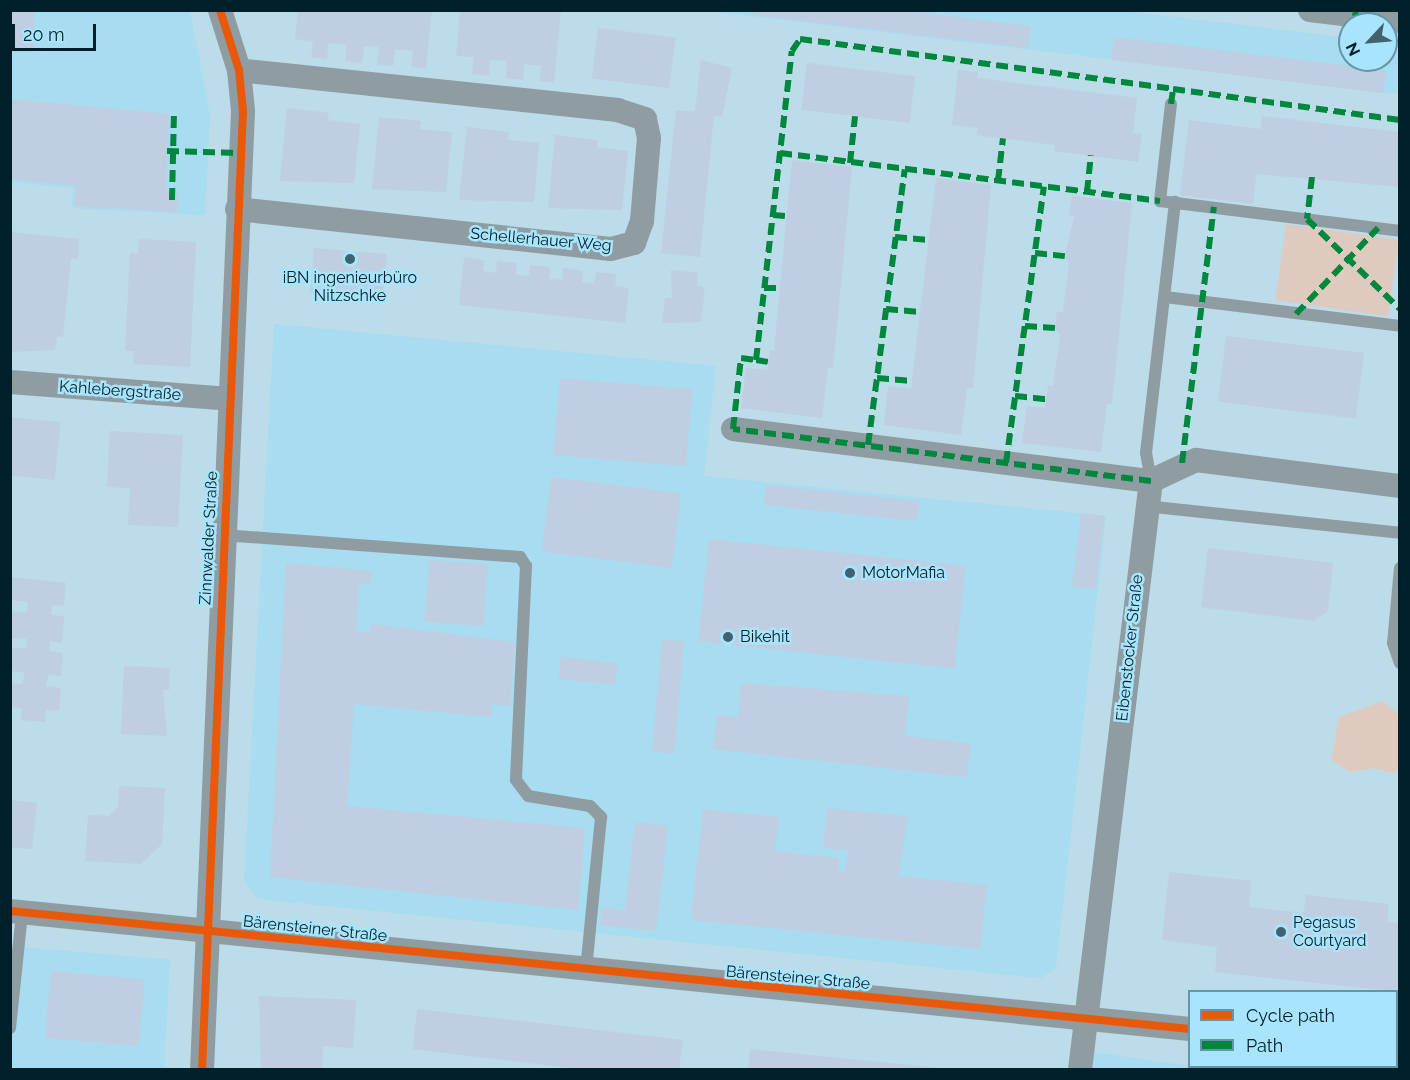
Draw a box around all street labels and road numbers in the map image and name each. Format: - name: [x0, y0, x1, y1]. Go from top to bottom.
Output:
- street label: Schellerhauer Weg: [469, 224, 613, 256]
- street label: Kahlebergstraße: [58, 377, 182, 405]
- street label: Zinnwalder Straße: [196, 470, 222, 606]
- street label: Eibenstocker Straße: [1113, 574, 1147, 722]
- street label: Bärensteiner Straße: [242, 912, 388, 946]
- street label: Bärensteiner Straße: [725, 962, 871, 994]

